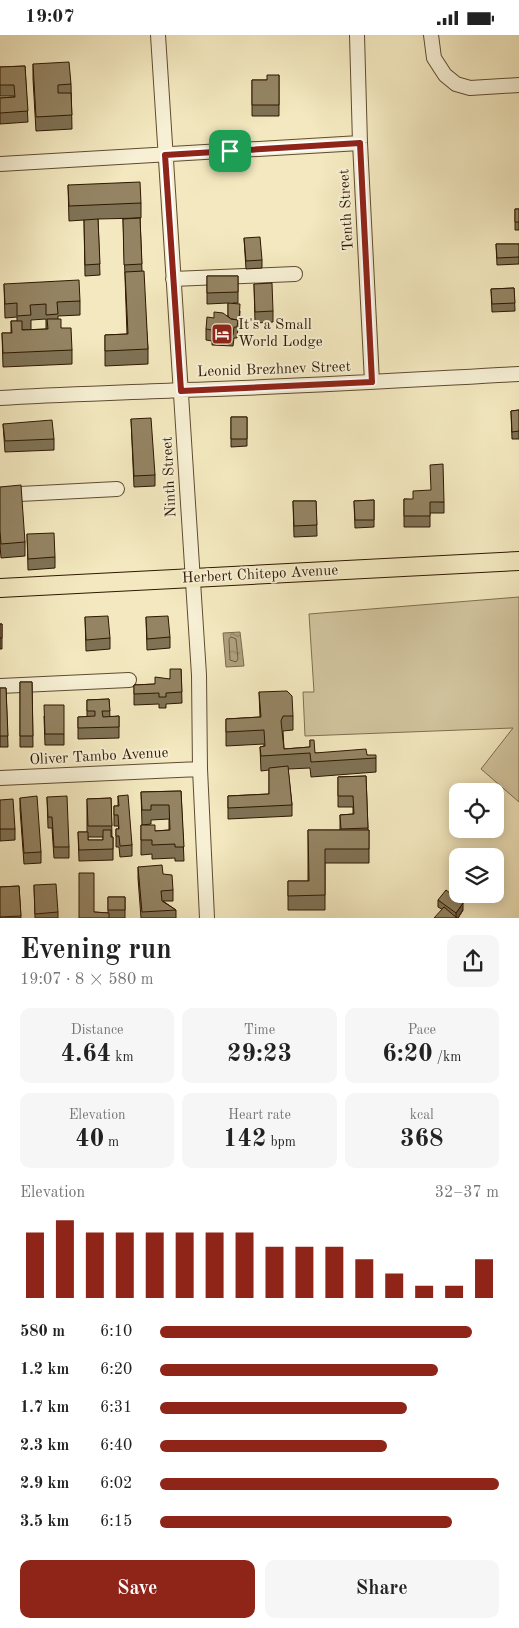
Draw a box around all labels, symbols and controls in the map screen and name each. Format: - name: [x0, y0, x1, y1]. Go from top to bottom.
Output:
- text: 19:07: [25, 8, 74, 27]
- pin: [209, 130, 251, 172]
- icon: arrive: [216, 137, 244, 165]
- street label: Tenth Street: [337, 169, 357, 251]
- place label: It's a Small World Lodge: [238, 318, 323, 350]
- hotel icon: It's a Small World Lodge: [210, 322, 234, 346]
- street label: Leonid Brezhnev Street: [197, 360, 351, 380]
- street label: Ninth Street: [160, 436, 180, 518]
- street label: Herbert Chitepo Avenue: [181, 563, 339, 587]
- street label: Oliver Tambo Avenue: [29, 746, 169, 768]
- map controls: [449, 783, 504, 903]
- button: locate: [449, 783, 504, 838]
- button: layers: [449, 848, 504, 903]
- button: share: [447, 935, 499, 987]
- text: Evening run: [20, 937, 172, 965]
- text: 19:07 · 8 × 580 m: [20, 972, 153, 988]
- text: Distance: [71, 1023, 124, 1037]
- text: Time: [244, 1023, 275, 1037]
- text: Pace: [408, 1023, 436, 1037]
- text: 4.64: [61, 1042, 111, 1067]
- text: 29:23: [227, 1042, 292, 1067]
- text: 6:20: [382, 1042, 433, 1067]
- text: km: [111, 1050, 134, 1064]
- text: /km: [433, 1050, 461, 1064]
- text: Elevation: [69, 1108, 126, 1122]
- text: Heart rate: [228, 1108, 291, 1122]
- text: kcal: [410, 1108, 434, 1122]
- text: 40: [75, 1127, 104, 1152]
- text: 142: [223, 1127, 267, 1152]
- text: 368: [400, 1127, 444, 1152]
- text: m: [104, 1135, 119, 1149]
- text: bpm: [267, 1135, 296, 1149]
- text: Elevation: [20, 1185, 85, 1201]
- text: 32–37 m: [435, 1185, 499, 1201]
- text: 580 m: [20, 1324, 65, 1340]
- text: 6:10: [100, 1324, 132, 1340]
- text: 1.2 km: [20, 1362, 69, 1378]
- text: 6:20: [100, 1362, 132, 1378]
- text: 1.7 km: [20, 1400, 69, 1416]
- text: 6:31: [100, 1400, 132, 1416]
- text: 2.3 km: [20, 1438, 69, 1454]
- text: 6:40: [100, 1438, 132, 1454]
- text: 2.9 km: [20, 1476, 69, 1492]
- text: 6:02: [100, 1476, 132, 1492]
- text: 3.5 km: [20, 1514, 69, 1530]
- text: 6:15: [100, 1514, 132, 1530]
- button: Save: [20, 1560, 255, 1618]
- button: Share: [265, 1560, 499, 1618]

